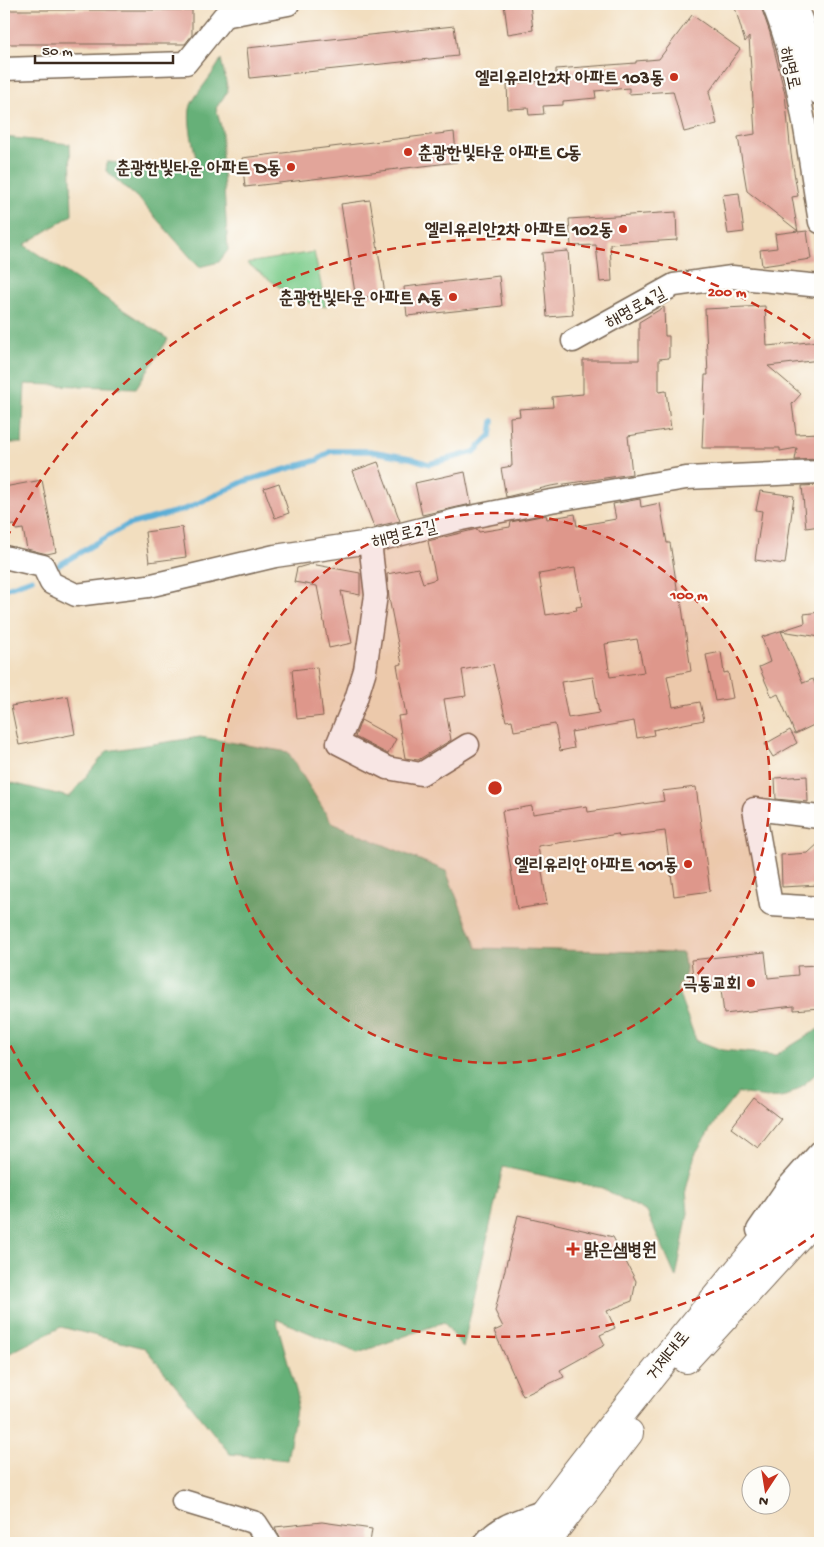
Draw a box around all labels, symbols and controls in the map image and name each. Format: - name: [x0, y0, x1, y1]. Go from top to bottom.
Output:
- scale bar: [35, 32, 172, 64]
- text: 50 m: [42, 43, 73, 61]
- street label: 해명로: [774, 45, 803, 92]
- place label: 엘리유리안2차 아파트 103동: [475, 69, 664, 90]
- marker: 엘리유리안2차 아파트 103동: [668, 71, 680, 83]
- place label: 춘광한빛타운 아파트 C동: [418, 144, 581, 165]
- marker: 춘광한빛타운 아파트 C동: [402, 146, 414, 158]
- place label: 춘광한빛타운 아파트 D동: [116, 159, 281, 180]
- marker: 춘광한빛타운 아파트 D동: [285, 161, 297, 173]
- place label: 엘리유리안2차 아파트 102동: [424, 221, 613, 242]
- marker: 엘리유리안2차 아파트 102동: [617, 223, 629, 235]
- street label: 해명로4길: [602, 284, 671, 334]
- text: 200 m: [708, 284, 747, 302]
- place label: 춘광한빛타운 아파트 A동: [279, 289, 443, 310]
- marker: 춘광한빛타운 아파트 A동: [447, 291, 459, 303]
- street label: 해명로2길: [370, 517, 440, 554]
- text: 100 m: [669, 587, 708, 605]
- centre of rings: [486, 779, 504, 797]
- place label: 엘리유리안 아파트 101동: [514, 856, 678, 877]
- marker: 엘리유리안 아파트 101동: [682, 858, 694, 870]
- place label: 극동교회: [683, 975, 741, 996]
- marker: 극동교회: [745, 977, 757, 989]
- place label: 맑은샘병원: [584, 1241, 656, 1262]
- marker: 맑은샘병원: [566, 1242, 580, 1256]
- street label: 거제대로: [643, 1327, 695, 1386]
- north arrow: [742, 1464, 792, 1514]
- text: N: [758, 1491, 770, 1510]

